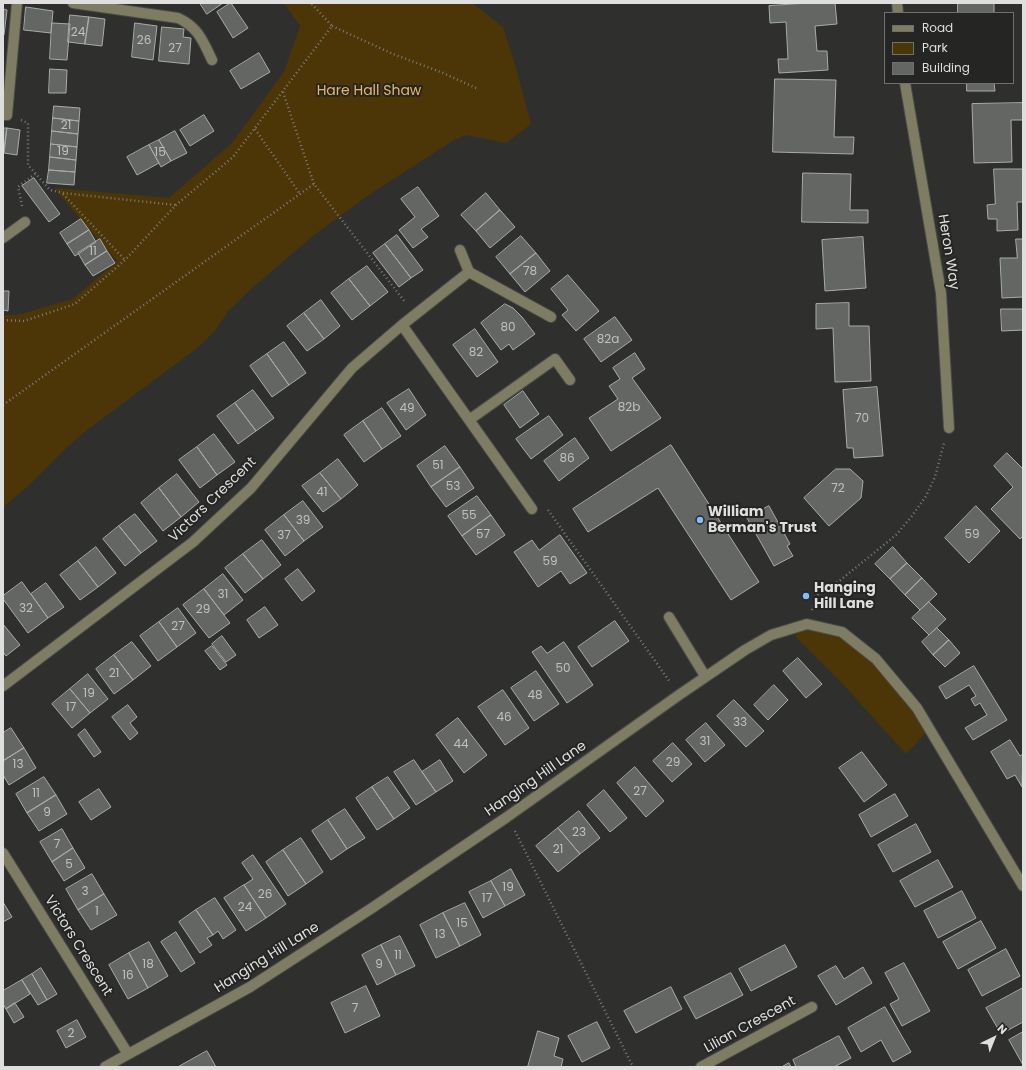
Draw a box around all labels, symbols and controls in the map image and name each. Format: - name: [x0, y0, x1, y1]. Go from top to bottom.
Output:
- legend: [884, 12, 1014, 84]
- text: Road: [922, 19, 953, 36]
- house number: 24: [71, 26, 85, 40]
- house number: 26: [137, 34, 151, 48]
- text: Park: [922, 39, 948, 56]
- house number: 27: [168, 42, 182, 56]
- text: Building: [922, 59, 970, 76]
- park label: Hare Hall Shaw: [317, 83, 421, 99]
- house number: 21: [61, 119, 71, 133]
- house number: 19: [57, 145, 69, 159]
- house number: 15: [154, 146, 166, 160]
- street label: Heron Way: [934, 213, 962, 291]
- house number: 11: [89, 245, 97, 259]
- house number: 78: [523, 265, 537, 279]
- house number: 80: [500, 321, 516, 335]
- house number: 82a: [597, 333, 619, 347]
- house number: 82: [469, 346, 483, 360]
- house number: 82b: [618, 401, 640, 415]
- house number: 49: [399, 402, 415, 416]
- house number: 70: [855, 412, 869, 426]
- house number: 86: [559, 452, 575, 466]
- street label: Victors Crescent: [166, 454, 260, 546]
- house number: 51: [432, 459, 444, 473]
- house number: 53: [446, 480, 460, 494]
- house number: 72: [831, 482, 845, 496]
- house number: 41: [316, 486, 328, 500]
- place label: William Berman's Trust: [708, 504, 817, 536]
- house number: 55: [461, 509, 477, 523]
- house number: 39: [296, 514, 310, 528]
- marker: William Berman's Trust: [695, 515, 705, 525]
- house number: 57: [476, 528, 490, 542]
- house number: 59: [964, 528, 980, 542]
- house number: 37: [277, 529, 291, 543]
- house number: 59: [542, 555, 558, 569]
- place label: Hanging Hill Lane: [814, 580, 876, 612]
- house number: 31: [218, 588, 228, 602]
- marker: Hanging Hill Lane: [801, 591, 811, 601]
- house number: 32: [19, 602, 33, 616]
- house number: 29: [196, 603, 210, 617]
- house number: 27: [171, 620, 185, 634]
- house number: 50: [555, 662, 571, 676]
- house number: 21: [109, 667, 119, 681]
- house number: 19: [83, 687, 95, 701]
- house number: 48: [527, 689, 543, 703]
- house number: 17: [66, 701, 76, 715]
- house number: 46: [496, 711, 512, 725]
- house number: 33: [733, 716, 747, 730]
- house number: 31: [700, 735, 710, 749]
- house number: 44: [453, 738, 469, 752]
- street label: Hanging Hill Lane: [482, 738, 590, 820]
- house number: 29: [666, 756, 680, 770]
- house number: 13: [13, 758, 23, 772]
- house number: 27: [633, 785, 647, 799]
- house number: 11: [32, 787, 40, 801]
- house number: 9: [43, 806, 51, 820]
- house number: 23: [572, 826, 586, 840]
- house number: 7: [54, 838, 60, 852]
- house number: 21: [553, 843, 563, 857]
- house number: 5: [65, 858, 73, 872]
- house number: 19: [502, 881, 514, 895]
- house number: 3: [81, 885, 89, 899]
- house number: 26: [258, 888, 272, 902]
- house number: 17: [482, 892, 492, 906]
- street label: Victors Crescent: [40, 893, 116, 999]
- house number: 24: [238, 901, 252, 915]
- house number: 1: [95, 905, 99, 919]
- house number: 15: [456, 917, 468, 931]
- street label: Hanging Hill Lane: [212, 919, 322, 997]
- house number: 13: [435, 928, 445, 942]
- house number: 11: [394, 949, 402, 963]
- house number: 18: [142, 958, 154, 972]
- house number: 9: [375, 958, 383, 972]
- house number: 16: [122, 969, 134, 983]
- street label: Lilian Crescent: [701, 993, 799, 1057]
- house number: 7: [352, 1002, 358, 1016]
- north arrow: [974, 1018, 1014, 1058]
- text: N: [994, 1021, 1011, 1038]
- house number: 2: [68, 1027, 74, 1041]

